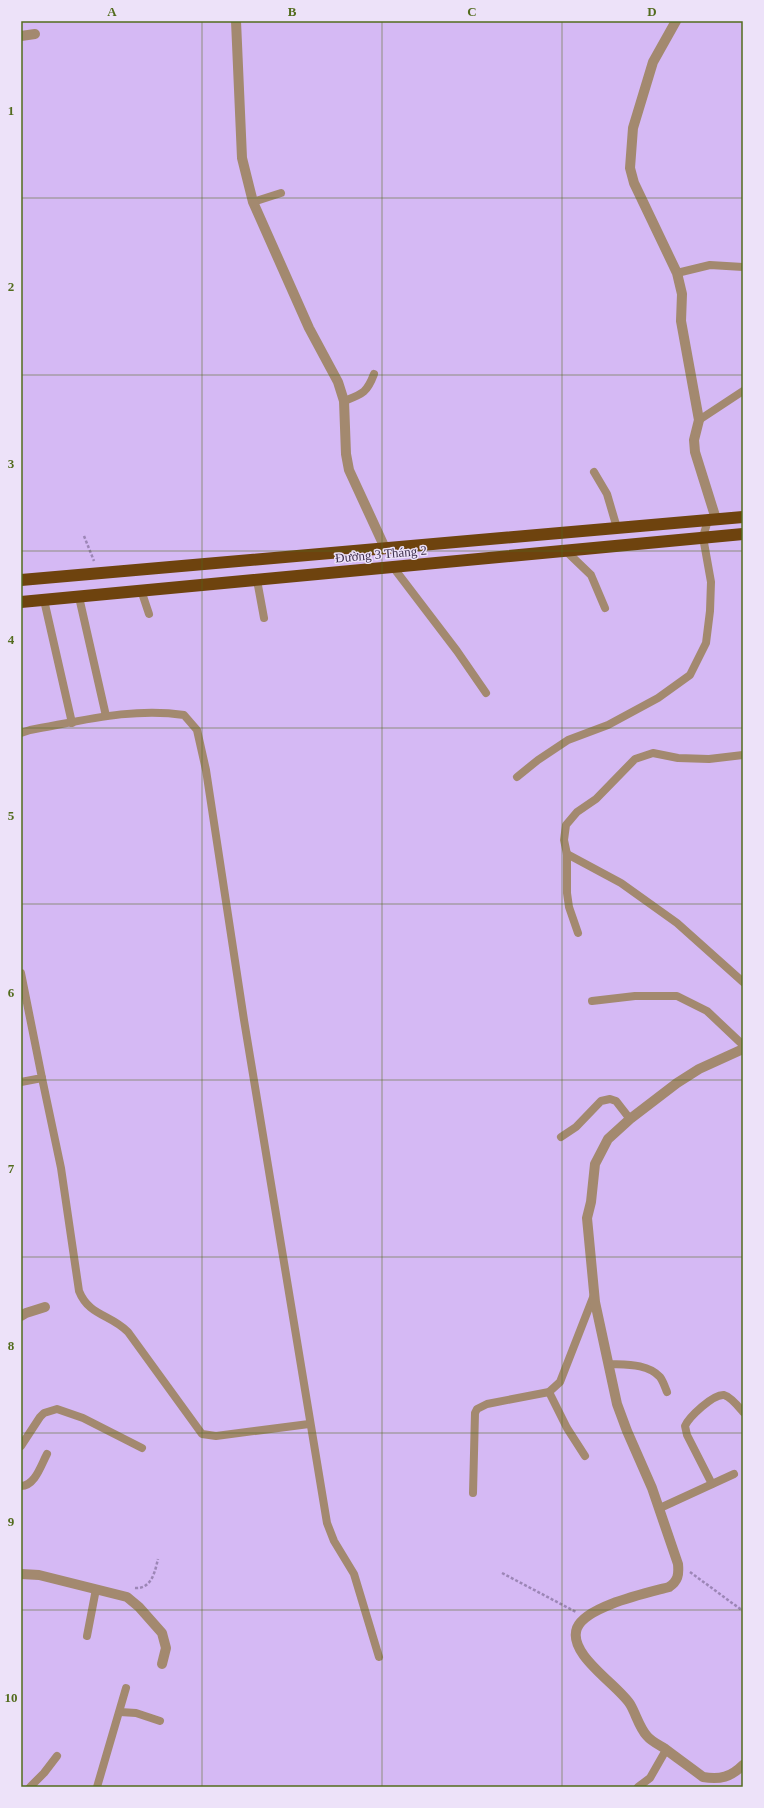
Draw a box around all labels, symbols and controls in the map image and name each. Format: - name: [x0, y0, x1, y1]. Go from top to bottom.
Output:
- text: A: [107, 4, 117, 19]
- text: B: [288, 4, 297, 19]
- text: C: [467, 4, 477, 19]
- text: D: [647, 4, 657, 19]
- text: 1: [8, 103, 14, 118]
- text: 2: [8, 279, 14, 294]
- text: 3: [8, 456, 15, 471]
- street label: Đường 3 Tháng 2: [334, 543, 428, 565]
- text: 4: [8, 632, 15, 647]
- text: 5: [8, 808, 15, 823]
- text: 6: [8, 985, 15, 1000]
- text: 7: [8, 1161, 15, 1176]
- text: 8: [8, 1338, 15, 1353]
- text: 9: [8, 1514, 15, 1529]
- text: 10: [5, 1690, 18, 1705]

